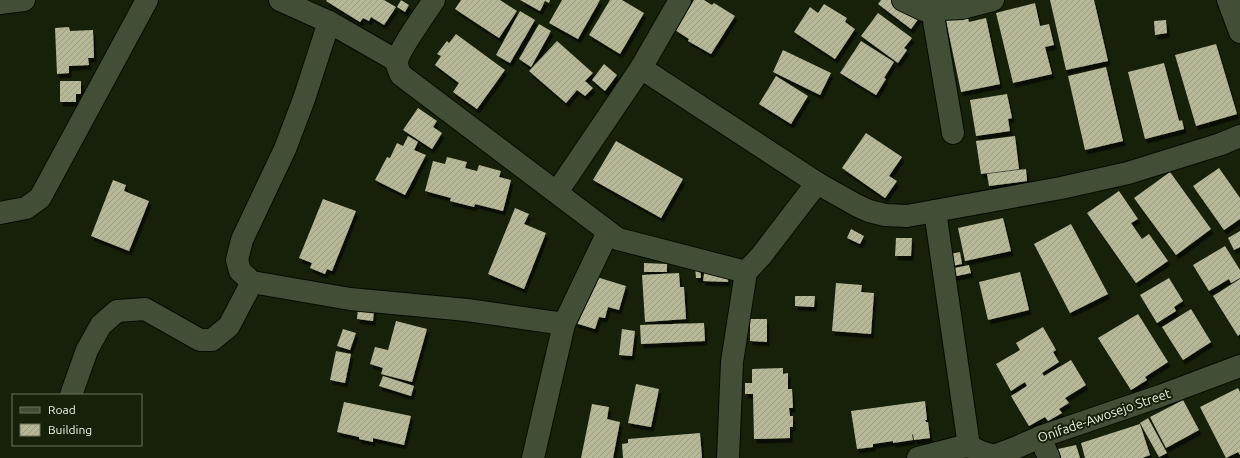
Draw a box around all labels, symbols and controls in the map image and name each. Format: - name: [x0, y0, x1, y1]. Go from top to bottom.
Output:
- street label: Onifade-Awosejo Street: [1036, 386, 1172, 444]
- legend: [12, 394, 142, 446]
- text: Road: [48, 403, 76, 416]
- text: Building: [48, 423, 92, 436]

